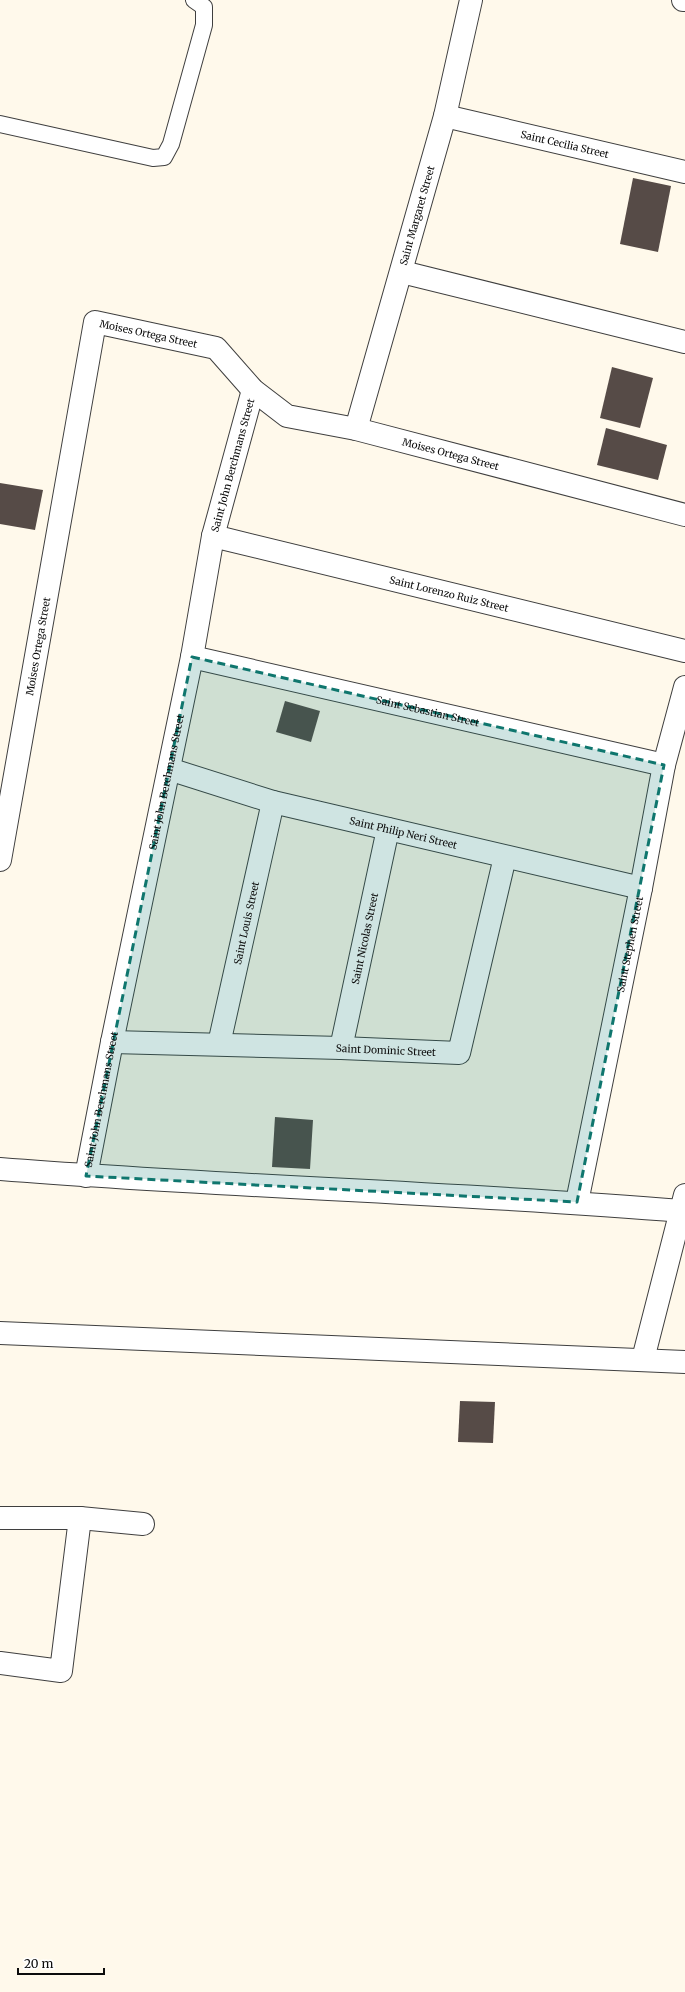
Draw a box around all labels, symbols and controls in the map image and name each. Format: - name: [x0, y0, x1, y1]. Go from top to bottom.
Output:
- street label: Saint Cecilia Street: [519, 128, 610, 161]
- street label: Saint Margaret Street: [397, 164, 438, 267]
- street label: Moises Ortega Street: [98, 317, 198, 351]
- street label: Saint John Berchmans Street: [208, 397, 257, 534]
- street label: Moises Ortega Street: [401, 435, 501, 473]
- street label: Saint Lorenzo Ruiz Street: [388, 573, 510, 615]
- street label: Moises Ortega Street: [23, 596, 53, 697]
- street label: Saint Sebastian Street: [375, 693, 481, 730]
- street label: Saint John Berchmans Street: [146, 713, 187, 851]
- street label: Saint Philip Neri Street: [348, 814, 458, 852]
- street label: Saint Louis Street: [231, 880, 262, 966]
- street label: Saint Nicolas Street: [349, 891, 381, 986]
- street label: Saint Stephen Street: [614, 895, 646, 994]
- street label: Saint John Berchmans Street: [82, 1030, 121, 1169]
- street label: Saint Dominic Street: [336, 1042, 436, 1059]
- scale bar: [18, 1950, 104, 1976]
- text: 20 m: [24, 1956, 53, 1971]

